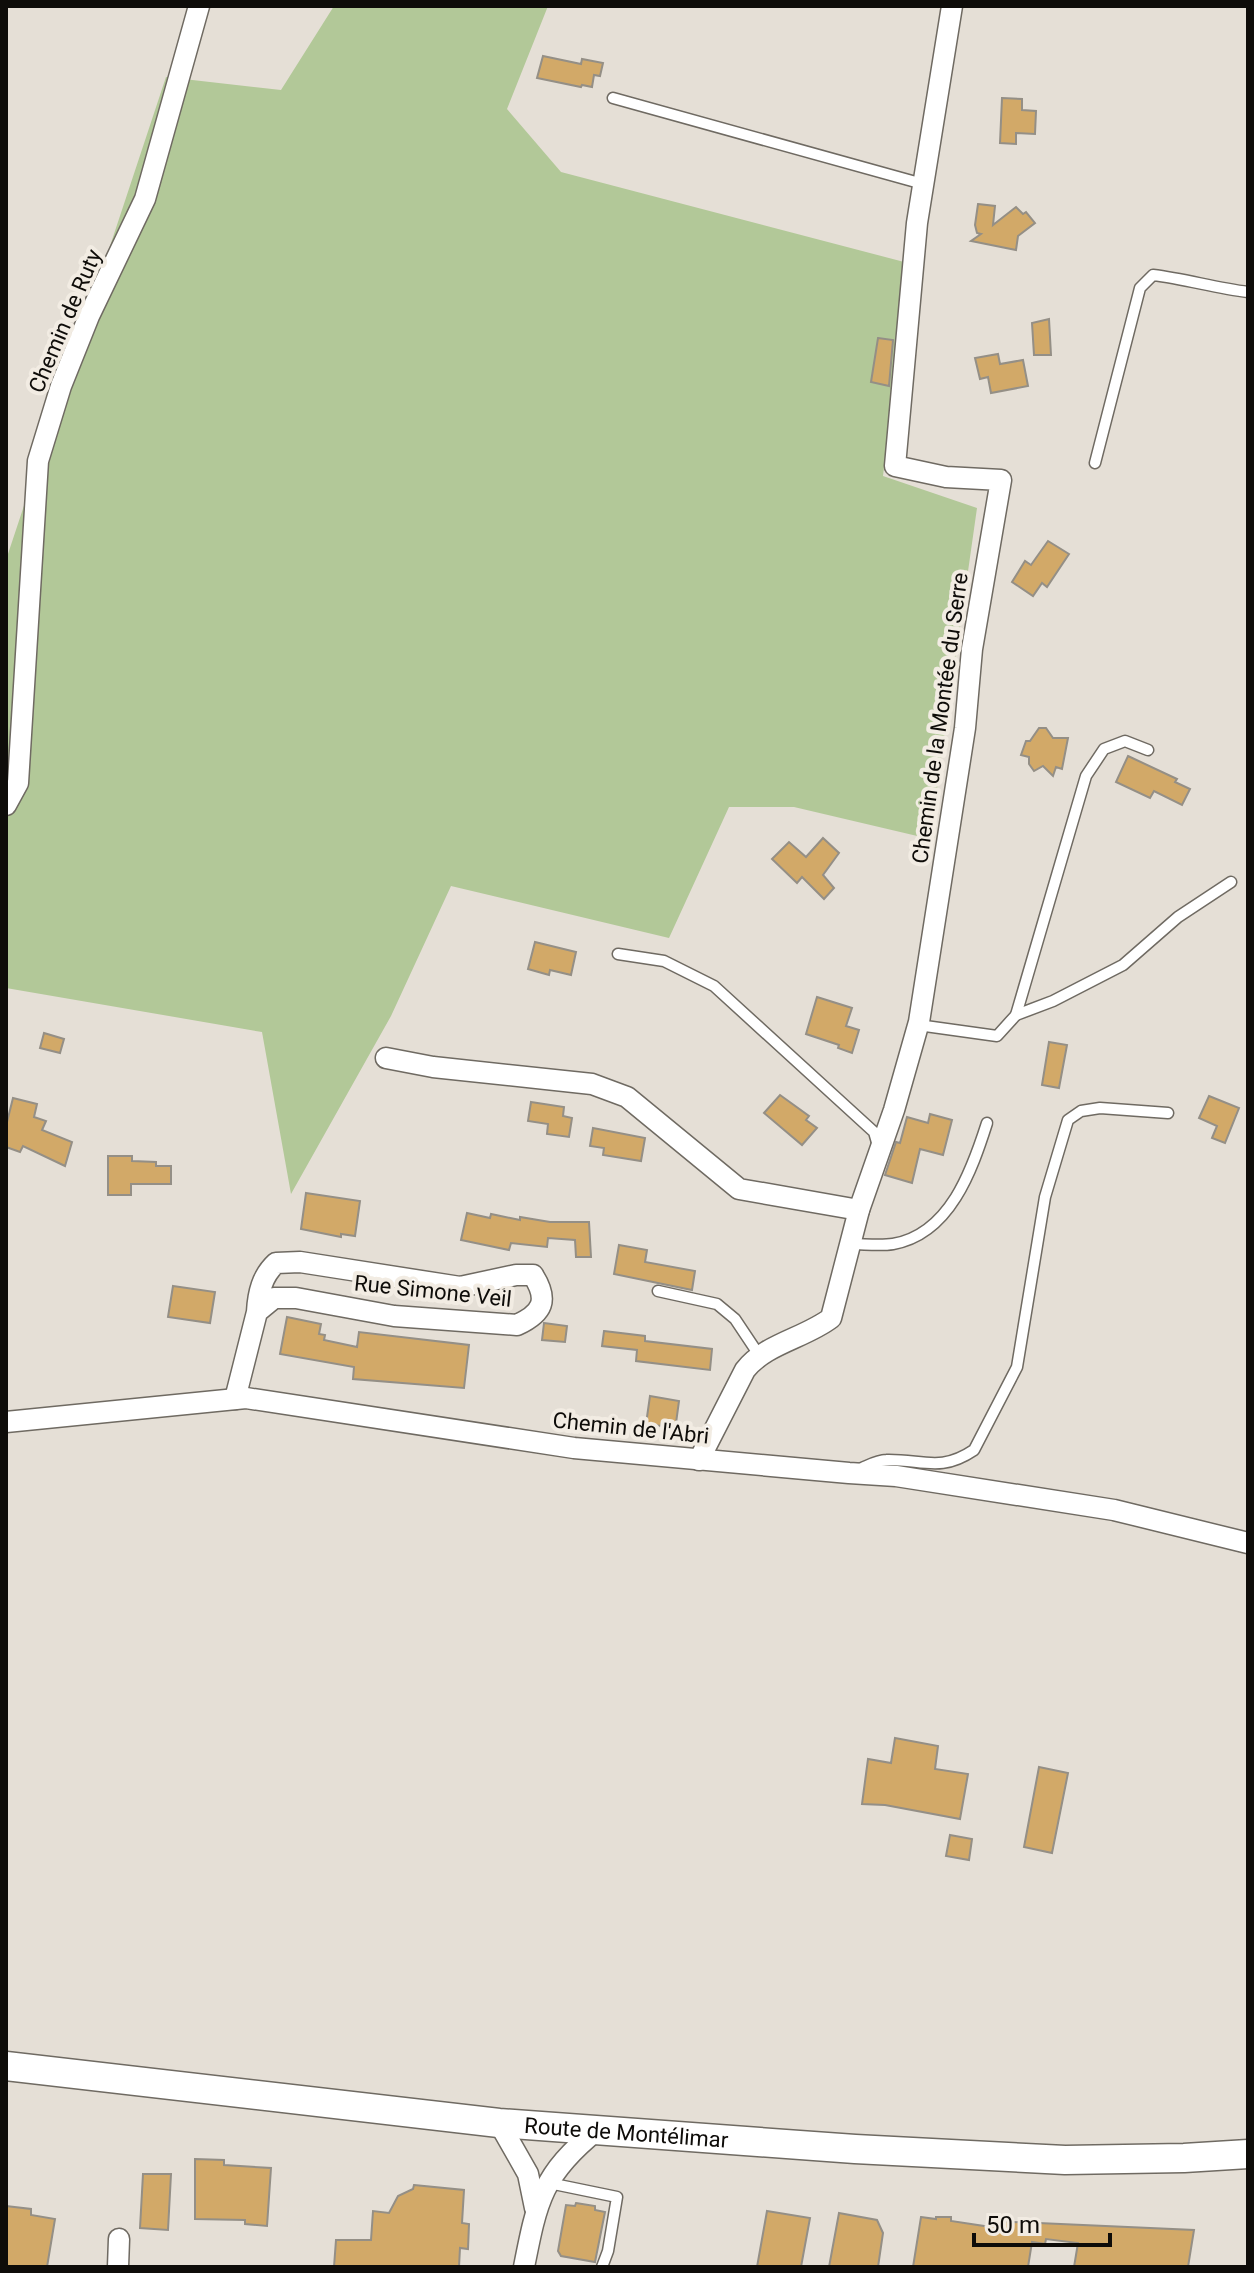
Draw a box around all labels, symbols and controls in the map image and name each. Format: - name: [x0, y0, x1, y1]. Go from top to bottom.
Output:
- street label: Chemin de Ruty: [24, 245, 107, 396]
- street label: Chemin de la Montée du Serre: [907, 571, 973, 865]
- street label: Rue Simone Veil: [353, 1270, 513, 1312]
- street label: Chemin de l'Abri: [551, 1407, 711, 1449]
- street label: Route de Montélimar: [524, 2112, 730, 2152]
- scale bar: [974, 2197, 1110, 2247]
- text: 50 m: [986, 2211, 1040, 2239]

